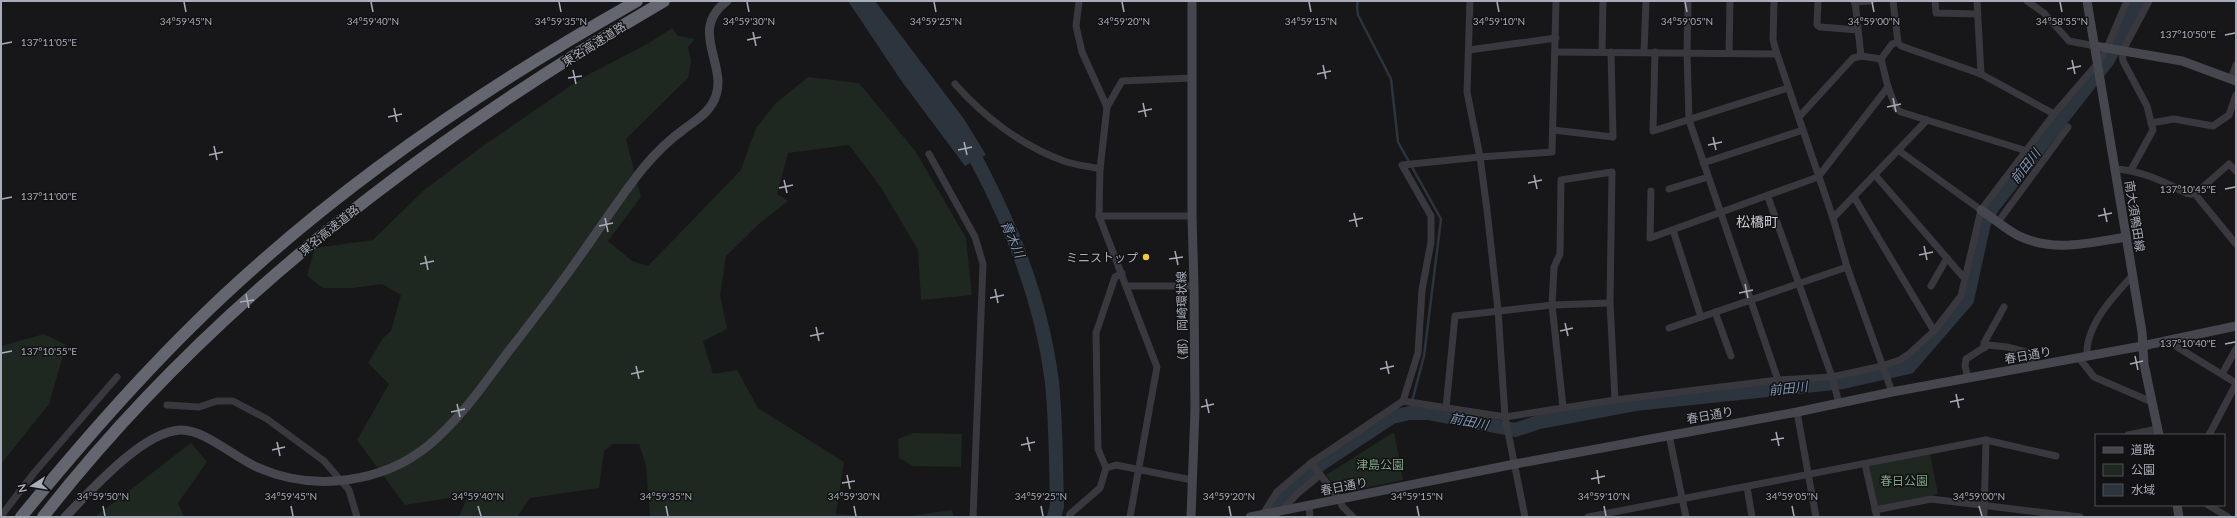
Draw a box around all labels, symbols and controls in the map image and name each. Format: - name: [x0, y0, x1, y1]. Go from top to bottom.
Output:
- text: 34°59'45"N: [160, 15, 212, 27]
- text: 34°59'40"N: [347, 15, 399, 27]
- text: 34°59'35"N: [535, 15, 587, 27]
- text: 34°59'30"N: [723, 15, 775, 27]
- text: 34°59'25"N: [910, 15, 962, 27]
- text: 34°59'20"N: [1098, 15, 1150, 27]
- text: 34°59'15"N: [1285, 15, 1337, 27]
- text: 34°59'10"N: [1473, 15, 1525, 27]
- text: 34°59'05"N: [1661, 15, 1713, 27]
- text: 34°59'00"N: [1848, 15, 1900, 27]
- text: 34°58'55"N: [2036, 15, 2088, 27]
- street label: 東名高速道路: [559, 19, 629, 69]
- text: 137°10'50"E: [2160, 28, 2216, 40]
- text: 137°11'05"E: [21, 36, 77, 48]
- water label: 前田川: [2007, 144, 2045, 186]
- street label: 南大須鴨田線: [2122, 179, 2148, 253]
- text: 137°10'45"E: [2160, 183, 2216, 195]
- text: 137°11'00"E: [21, 190, 77, 202]
- street label: 東名高速道路: [296, 202, 362, 258]
- district label: 松橋町: [1736, 213, 1778, 230]
- water label: 青木川: [998, 218, 1029, 262]
- place label: ミニストップ: [1066, 250, 1138, 265]
- marker: ミニストップ: [1141, 252, 1151, 262]
- street label: （都）岡崎環状線: [1174, 271, 1190, 367]
- text: 137°10'40"E: [2160, 337, 2216, 349]
- street label: 春日通り: [2003, 343, 2053, 367]
- text: 137°10'55"E: [21, 345, 77, 357]
- water label: 前田川: [1768, 378, 1810, 398]
- street label: 春日通り: [1685, 403, 1735, 427]
- water label: 前田川: [1448, 409, 1492, 433]
- legend: [2095, 434, 2225, 506]
- text: 道路: [2131, 442, 2155, 457]
- park label: 津島公園: [1356, 457, 1404, 472]
- text: 公園: [2131, 462, 2155, 477]
- north arrow: [12, 466, 52, 506]
- park label: 春日公園: [1880, 473, 1928, 488]
- street label: 春日通り: [1319, 474, 1369, 498]
- text: 水域: [2131, 482, 2155, 497]
- text: N: [14, 483, 29, 494]
- text: 34°59'50"N: [77, 490, 129, 502]
- text: 34°59'45"N: [265, 490, 317, 502]
- text: 34°59'40"N: [452, 490, 504, 502]
- text: 34°59'35"N: [640, 490, 692, 502]
- text: 34°59'30"N: [828, 490, 880, 502]
- text: 34°59'25"N: [1015, 490, 1067, 502]
- text: 34°59'20"N: [1203, 490, 1255, 502]
- text: 34°59'15"N: [1391, 490, 1443, 502]
- text: 34°59'10"N: [1578, 490, 1630, 502]
- text: 34°59'05"N: [1766, 490, 1818, 502]
- text: 34°59'00"N: [1953, 490, 2005, 502]

